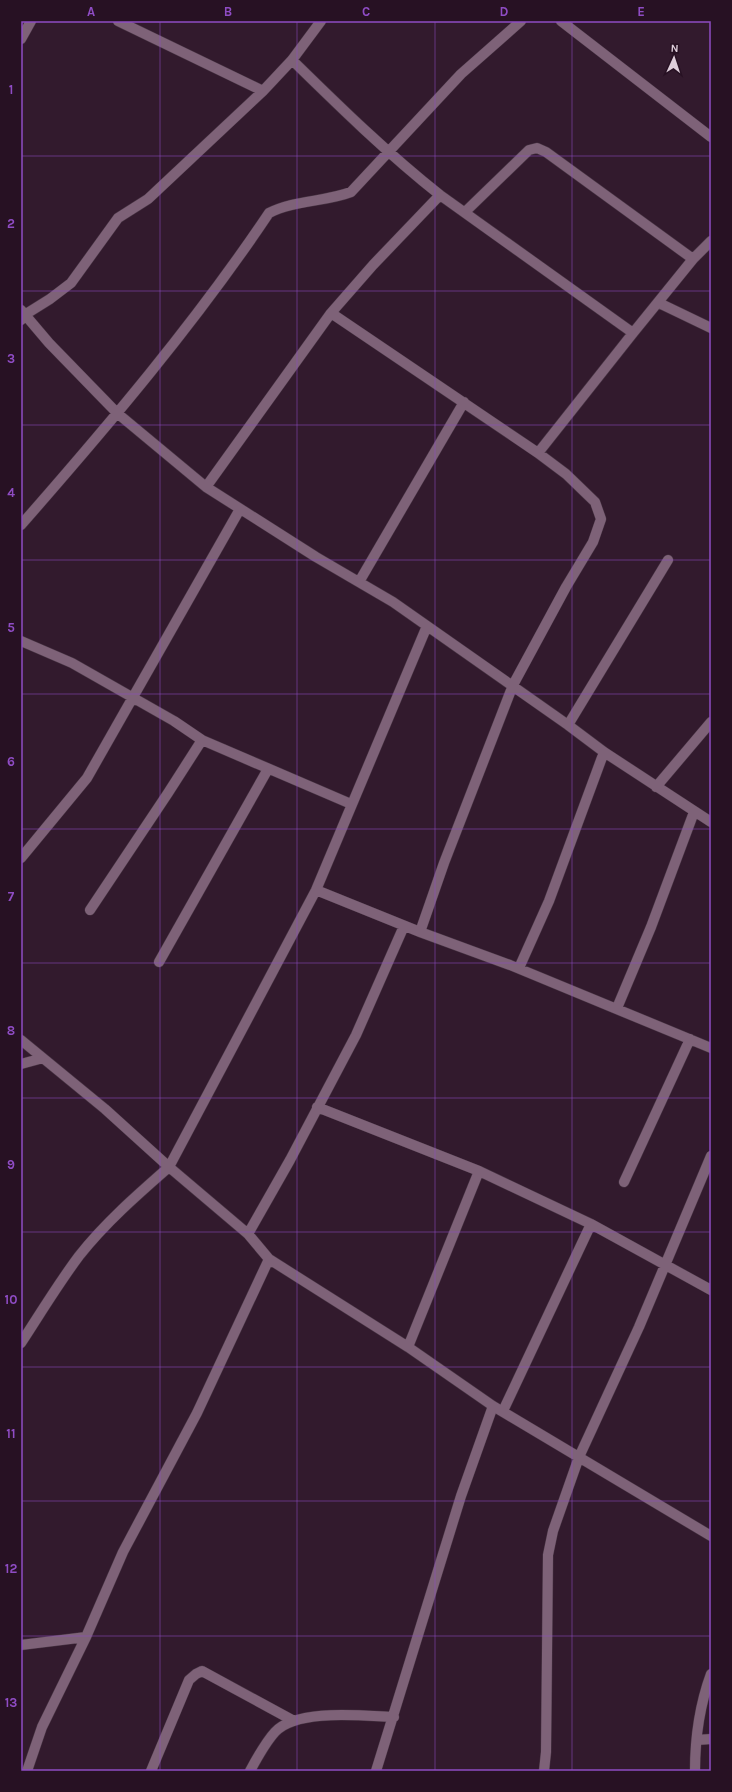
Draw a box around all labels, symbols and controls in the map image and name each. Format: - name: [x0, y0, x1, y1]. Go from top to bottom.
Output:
- text: A: [87, 4, 95, 19]
- text: B: [224, 4, 232, 19]
- text: C: [362, 4, 370, 19]
- text: D: [500, 4, 509, 19]
- text: E: [637, 4, 645, 19]
- north arrow: [654, 38, 694, 78]
- text: N: [670, 42, 679, 55]
- text: 1: [9, 82, 13, 97]
- text: 2: [7, 216, 15, 231]
- text: 3: [7, 351, 15, 366]
- text: 4: [7, 485, 15, 500]
- text: 5: [7, 620, 15, 635]
- text: 6: [7, 754, 15, 769]
- text: 7: [8, 889, 15, 904]
- text: 8: [7, 1023, 15, 1038]
- text: 9: [7, 1157, 15, 1172]
- text: 10: [5, 1292, 17, 1307]
- text: 11: [6, 1426, 16, 1441]
- text: 12: [5, 1561, 17, 1576]
- text: 13: [5, 1695, 17, 1710]

